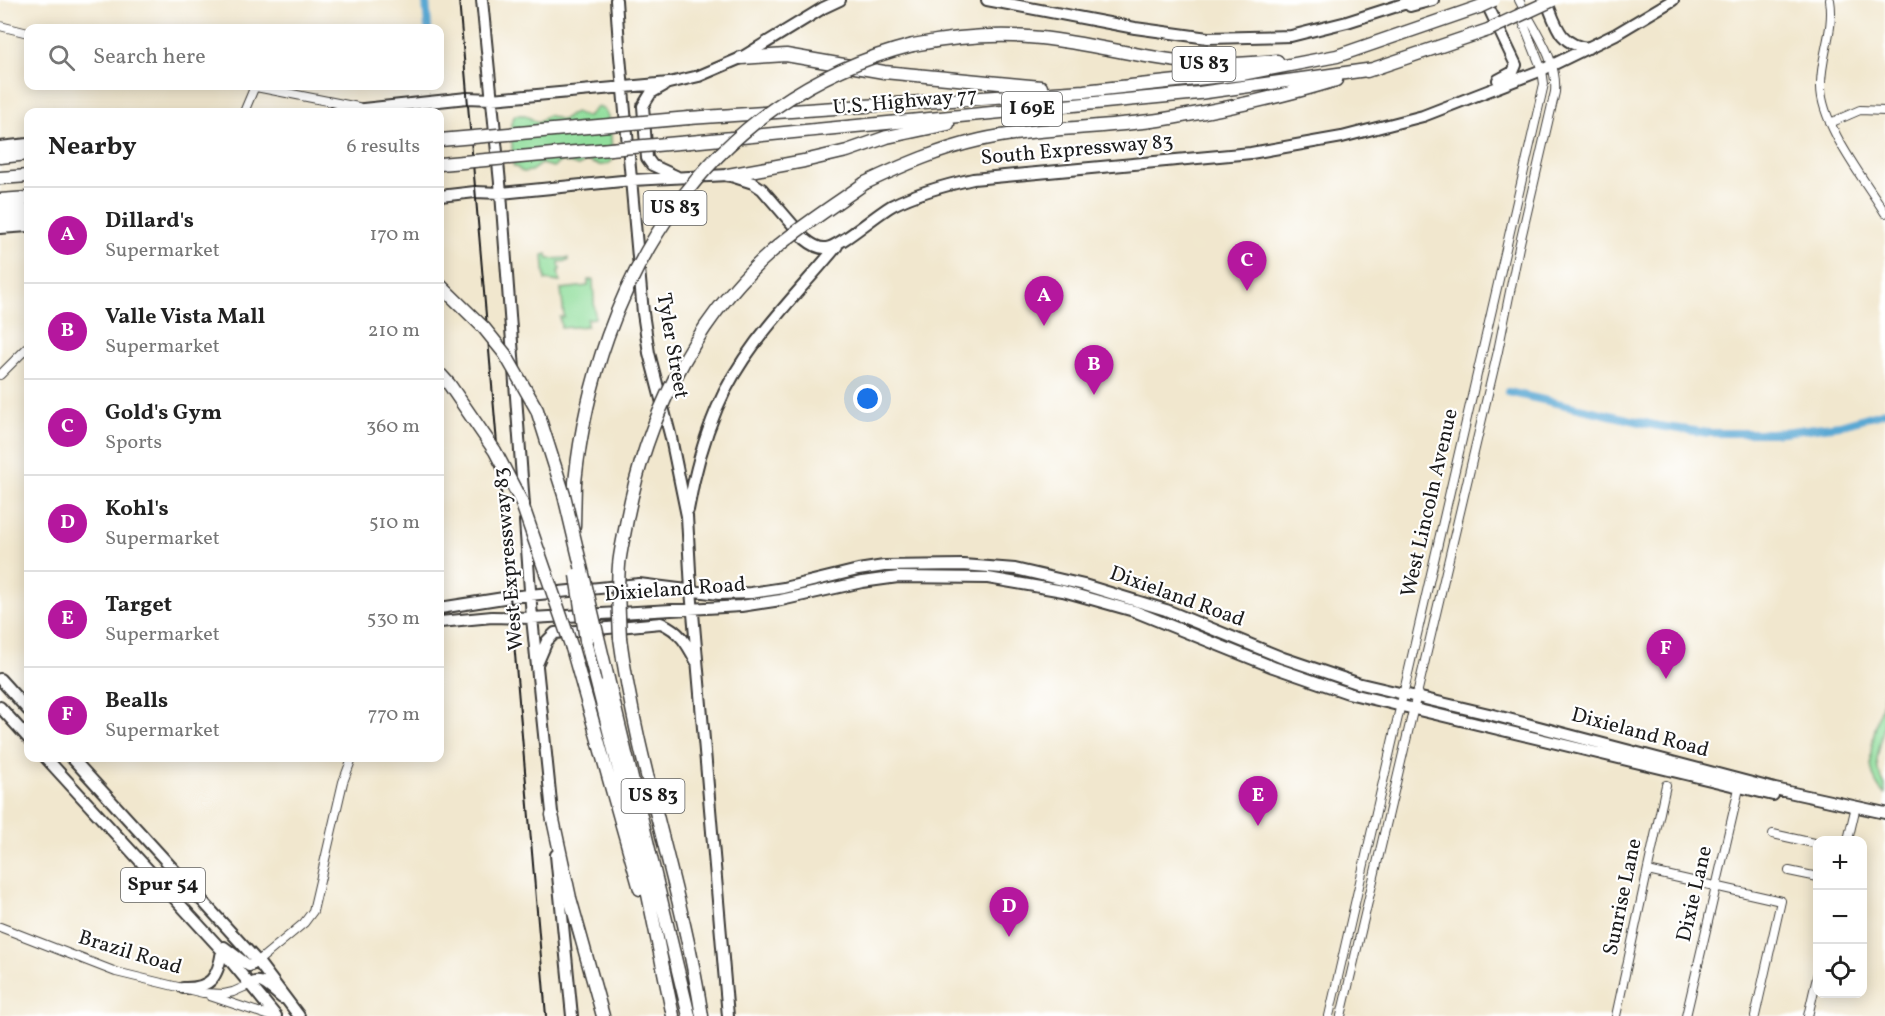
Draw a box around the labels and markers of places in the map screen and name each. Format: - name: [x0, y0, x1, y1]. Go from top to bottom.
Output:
- pin: C: [1228, 242, 1266, 291]
- pin: A: [1024, 276, 1064, 326]
- pin: B: [1074, 346, 1114, 395]
- pin: F: [1646, 630, 1686, 679]
- pin: E: [1238, 776, 1278, 826]
- pin: D: [990, 888, 1028, 937]

